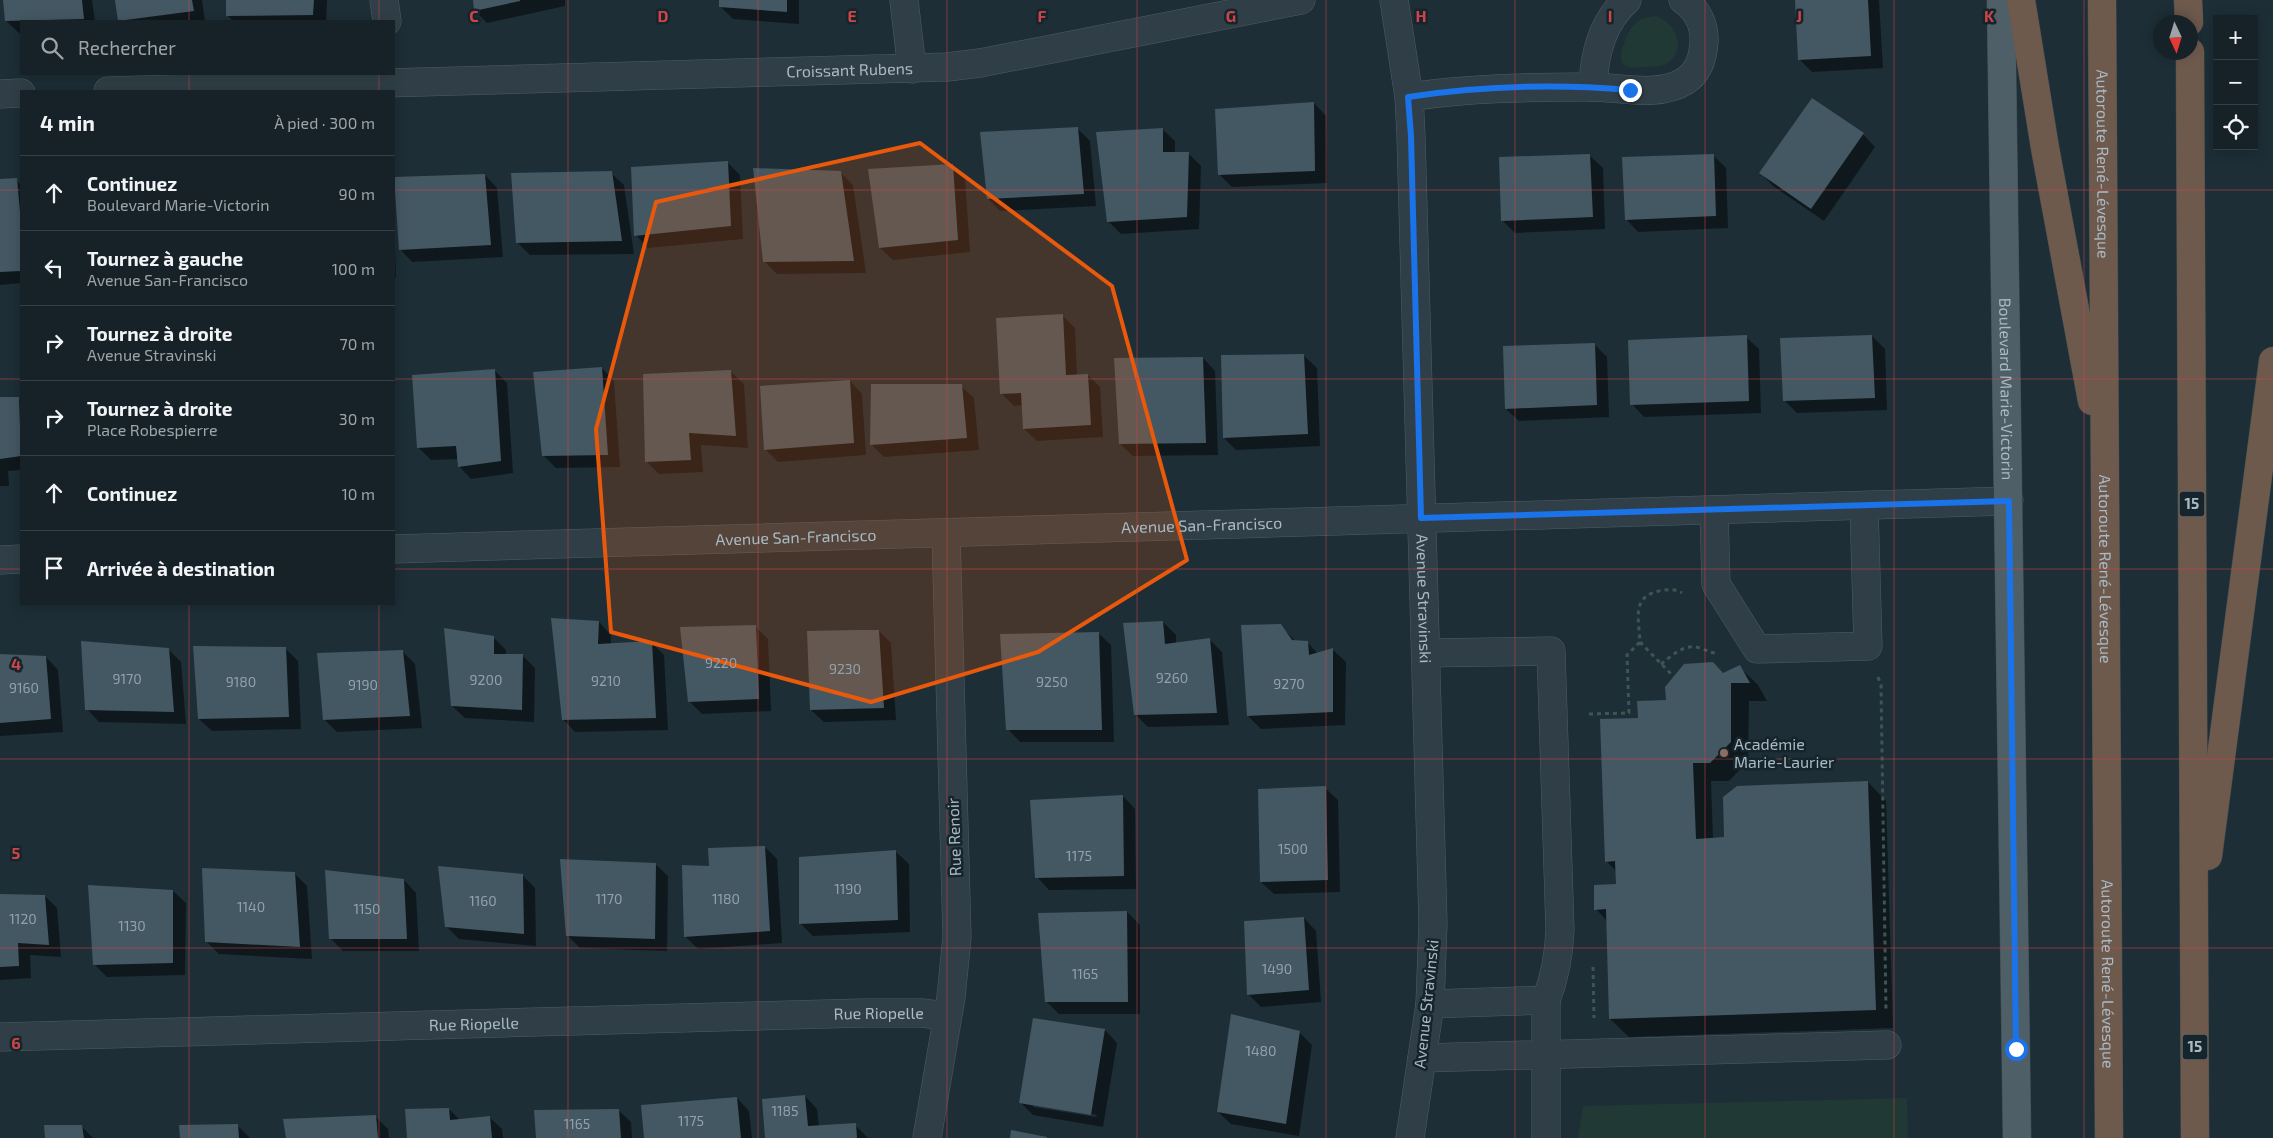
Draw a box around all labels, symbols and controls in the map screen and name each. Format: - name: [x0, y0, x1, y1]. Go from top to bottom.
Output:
- text: C: [469, 6, 479, 25]
- text: D: [658, 6, 669, 25]
- text: E: [847, 6, 857, 25]
- text: F: [1038, 6, 1047, 25]
- text: G: [1226, 6, 1236, 25]
- text: H: [1415, 6, 1427, 25]
- text: I: [1608, 6, 1612, 25]
- text: J: [1796, 6, 1802, 25]
- text: K: [1984, 6, 1995, 25]
- north arrow: [2153, 15, 2198, 60]
- map controls: [2213, 15, 2258, 150]
- button: +: [2213, 15, 2258, 60]
- search box: [20, 20, 395, 75]
- icon: search: [38, 34, 66, 62]
- text: Rechercher: [78, 36, 176, 59]
- street label: Croissant Rubens: [786, 58, 913, 81]
- button: −: [2213, 60, 2258, 105]
- street label: Autoroute René-Lévesque: [2093, 69, 2114, 259]
- route end: [1619, 79, 1642, 102]
- button: locate: [2213, 105, 2258, 150]
- text: 4 min: [40, 110, 95, 135]
- text: À pied · 300 m: [274, 113, 375, 132]
- text: Continuez: [87, 172, 177, 195]
- icon: ahead: [40, 179, 68, 207]
- text: 90 m: [339, 184, 375, 203]
- text: Boulevard Marie-Victorin: [87, 195, 270, 214]
- text: Tournez à gauche: [87, 247, 243, 270]
- icon: left: [40, 254, 68, 282]
- text: 100 m: [332, 259, 375, 278]
- text: Avenue San-Francisco: [87, 270, 248, 289]
- street label: Boulevard Marie-Victorin: [1996, 297, 2018, 480]
- text: Tournez à droite: [87, 322, 233, 345]
- icon: right: [40, 329, 68, 357]
- text: 70 m: [340, 334, 375, 353]
- text: Avenue Stravinski: [87, 345, 216, 364]
- text: Tournez à droite: [87, 397, 233, 420]
- icon: right: [40, 404, 68, 432]
- text: 30 m: [339, 409, 375, 428]
- text: Place Robespierre: [87, 420, 218, 439]
- street label: Autoroute René-Lévesque: [2096, 474, 2116, 664]
- icon: ahead: [40, 479, 68, 507]
- text: Continuez: [87, 482, 177, 505]
- text: 10 m: [341, 484, 375, 503]
- road number: 15: [2180, 492, 2204, 516]
- street label: Avenue San-Francisco: [1121, 513, 1282, 536]
- street label: Avenue San-Francisco: [715, 525, 877, 548]
- street label: Avenue Stravinski: [1413, 534, 1436, 664]
- icon: arrive: [40, 554, 68, 582]
- text: Arrivée à destination: [87, 557, 275, 580]
- text: 4: [11, 654, 21, 673]
- house number: 9220: [705, 654, 737, 671]
- house number: 9230: [829, 660, 861, 677]
- house number: 9260: [1156, 669, 1188, 686]
- house number: 9170: [112, 670, 142, 687]
- house number: 9200: [470, 671, 502, 688]
- house number: 9210: [591, 672, 621, 689]
- house number: 9180: [226, 673, 256, 690]
- house number: 9250: [1036, 673, 1068, 690]
- house number: 9270: [1273, 675, 1305, 692]
- house number: 9190: [348, 676, 378, 693]
- house number: 9160: [9, 679, 39, 696]
- place label: Académie Marie-Laurier: [1734, 734, 1835, 771]
- marker: Académie Marie-Laurier: [1718, 747, 1730, 759]
- street label: Rue Renoir: [943, 797, 964, 876]
- house number: 1500: [1278, 840, 1308, 857]
- text: 5: [12, 843, 21, 862]
- house number: 1175: [1066, 847, 1092, 864]
- street label: Autoroute René-Lévesque: [2098, 879, 2119, 1069]
- house number: 1190: [834, 880, 862, 897]
- house number: 1170: [596, 890, 622, 907]
- house number: 1180: [712, 890, 740, 907]
- house number: 1160: [469, 892, 497, 909]
- house number: 1140: [237, 898, 265, 915]
- house number: 1150: [353, 900, 381, 917]
- house number: 1120: [9, 910, 37, 927]
- house number: 1130: [118, 917, 146, 934]
- street label: Avenue Stravinski: [1409, 939, 1442, 1069]
- house number: 1490: [1262, 960, 1292, 977]
- house number: 1165: [1072, 965, 1098, 982]
- street label: Rue Riopelle: [833, 1003, 924, 1023]
- street label: Rue Riopelle: [428, 1013, 519, 1034]
- text: 6: [11, 1033, 21, 1052]
- road number: 15: [2182, 1034, 2208, 1060]
- route start: [2005, 1038, 2028, 1061]
- house number: 1480: [1245, 1042, 1277, 1059]
- house number: 1185: [771, 1102, 799, 1119]
- house number: 1175: [678, 1112, 704, 1129]
- house number: 1165: [564, 1115, 590, 1132]

